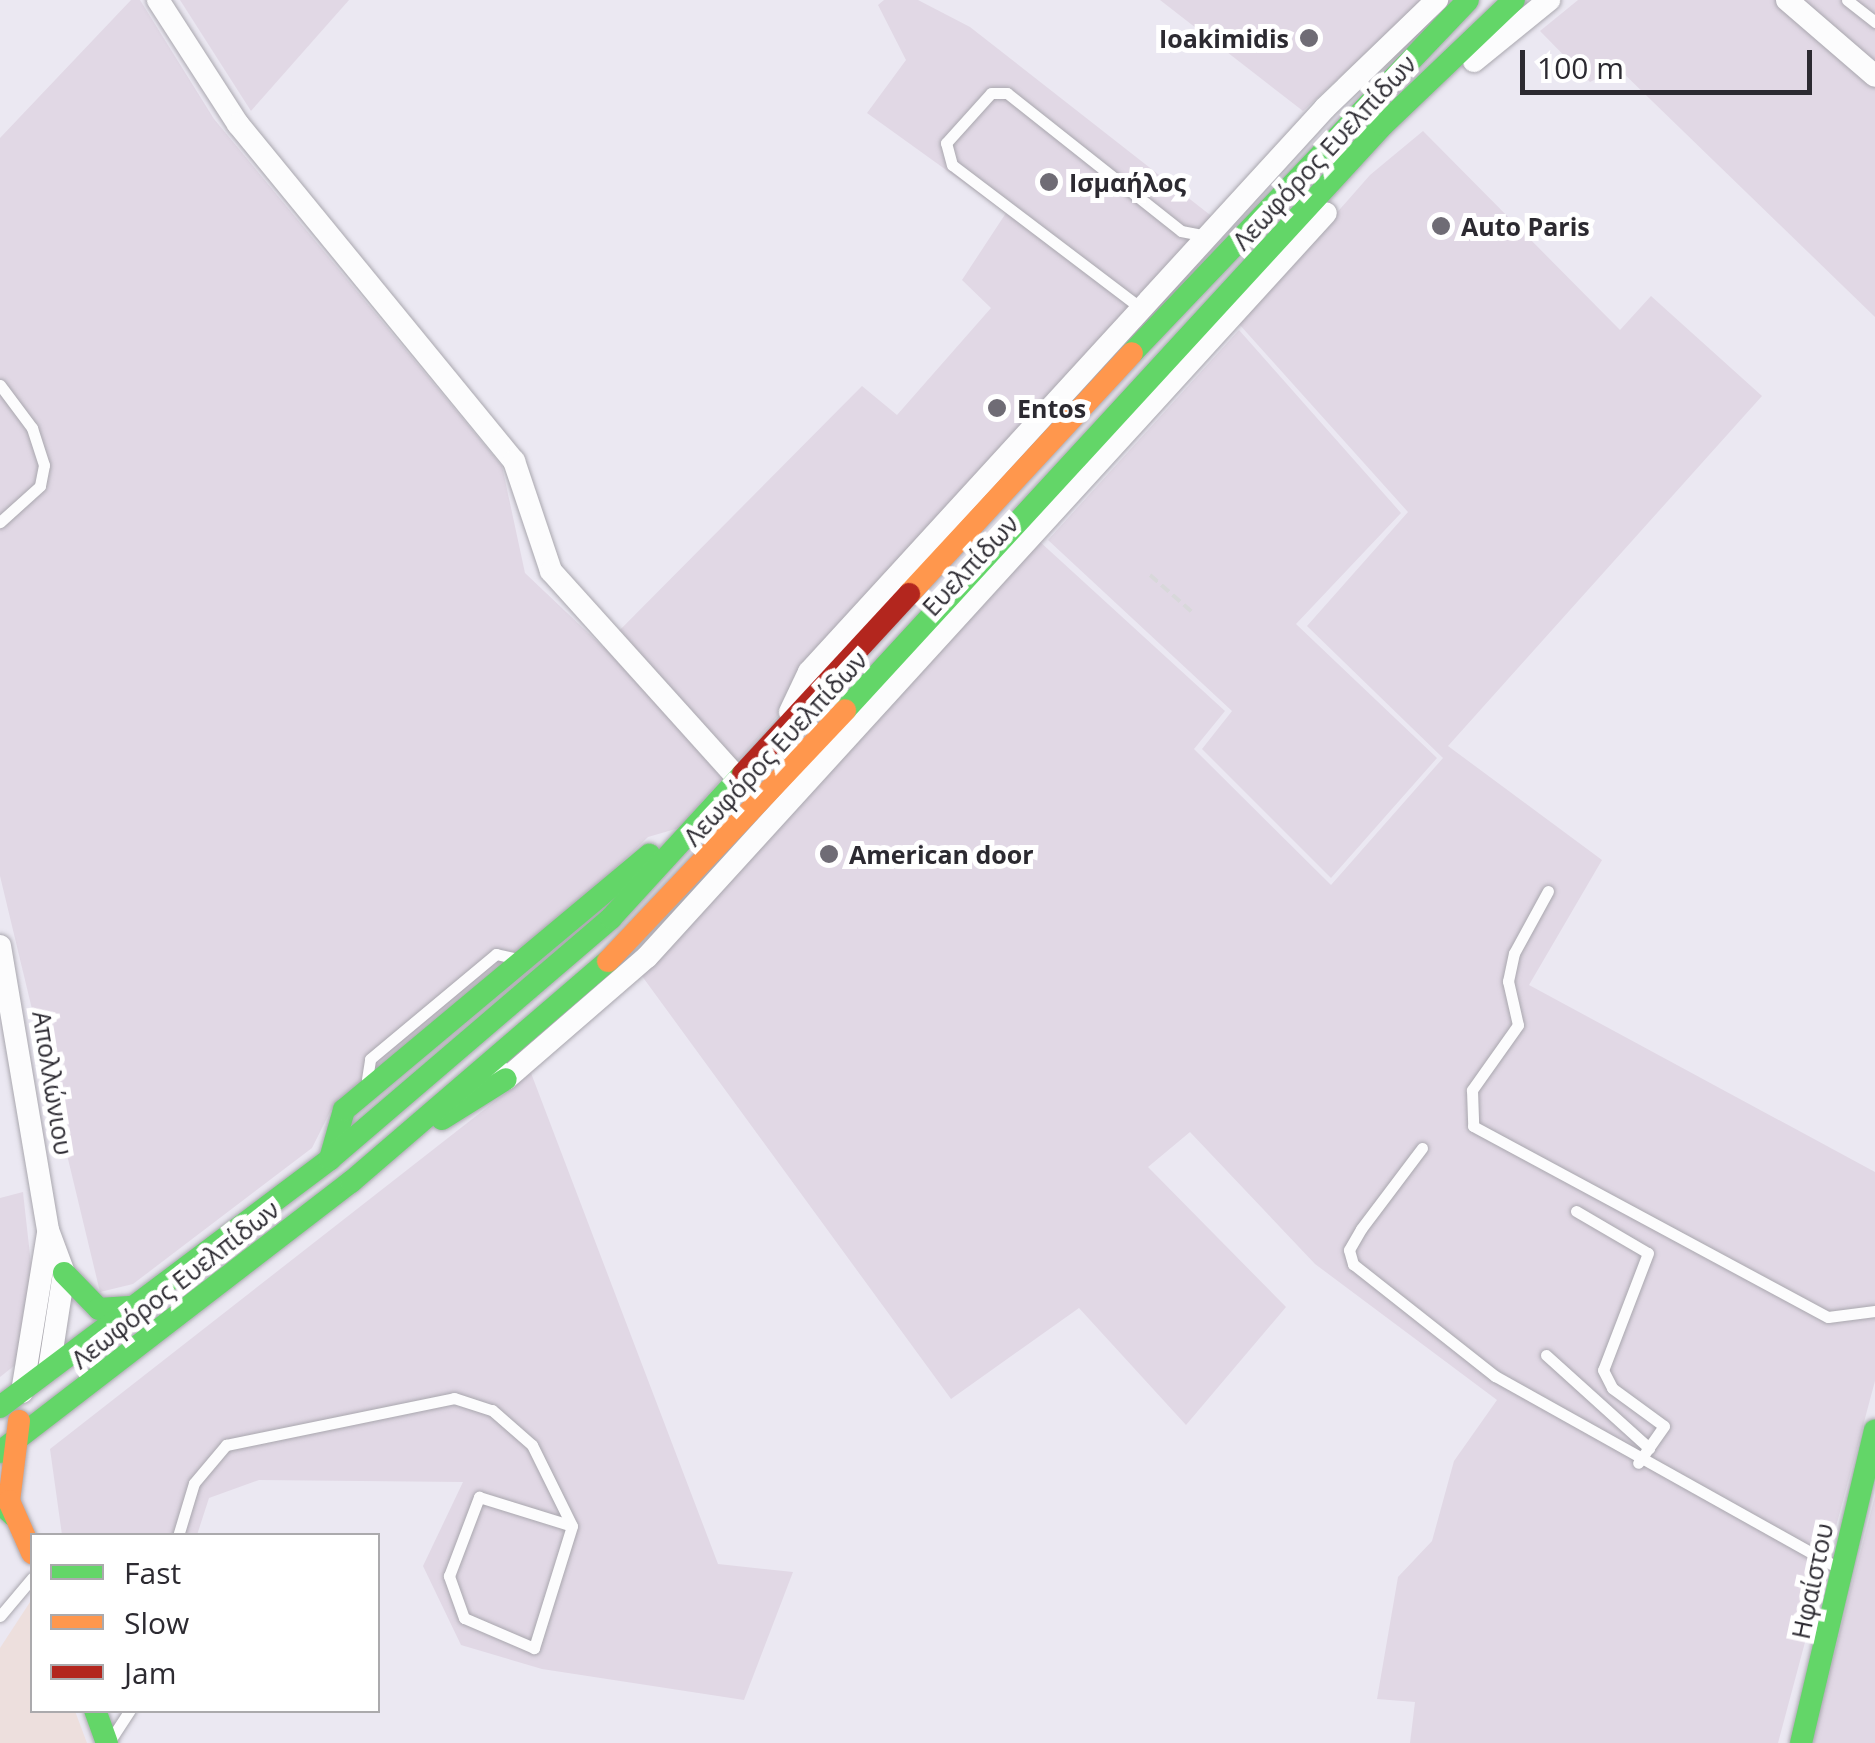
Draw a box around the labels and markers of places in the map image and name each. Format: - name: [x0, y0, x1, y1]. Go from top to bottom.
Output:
- place label: Ioakimidis: [1159, 23, 1289, 53]
- marker: Ioakimidis: [1298, 27, 1320, 49]
- place label: Ισμαήλος: [1069, 167, 1186, 197]
- marker: Ισμαήλος: [1038, 171, 1060, 193]
- place label: Auto Paris: [1461, 211, 1590, 241]
- marker: Auto Paris: [1430, 215, 1452, 237]
- place label: Entos: [1017, 393, 1086, 423]
- marker: Entos: [986, 397, 1008, 419]
- place label: American door: [849, 839, 1034, 869]
- marker: American door: [818, 843, 840, 865]

